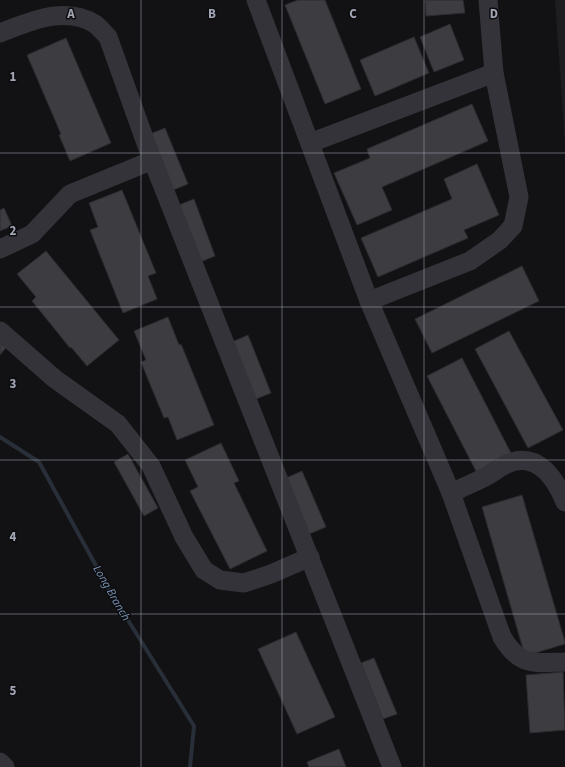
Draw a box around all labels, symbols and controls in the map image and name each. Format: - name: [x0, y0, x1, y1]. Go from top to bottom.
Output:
- text: A: [66, 5, 75, 23]
- text: B: [208, 5, 216, 23]
- text: C: [349, 5, 357, 23]
- text: D: [490, 5, 498, 23]
- text: 1: [10, 68, 17, 86]
- text: 2: [10, 222, 17, 240]
- text: 3: [10, 375, 17, 393]
- text: 4: [10, 528, 17, 546]
- water label: Long Branch: [89, 562, 134, 624]
- text: 5: [10, 682, 17, 700]

